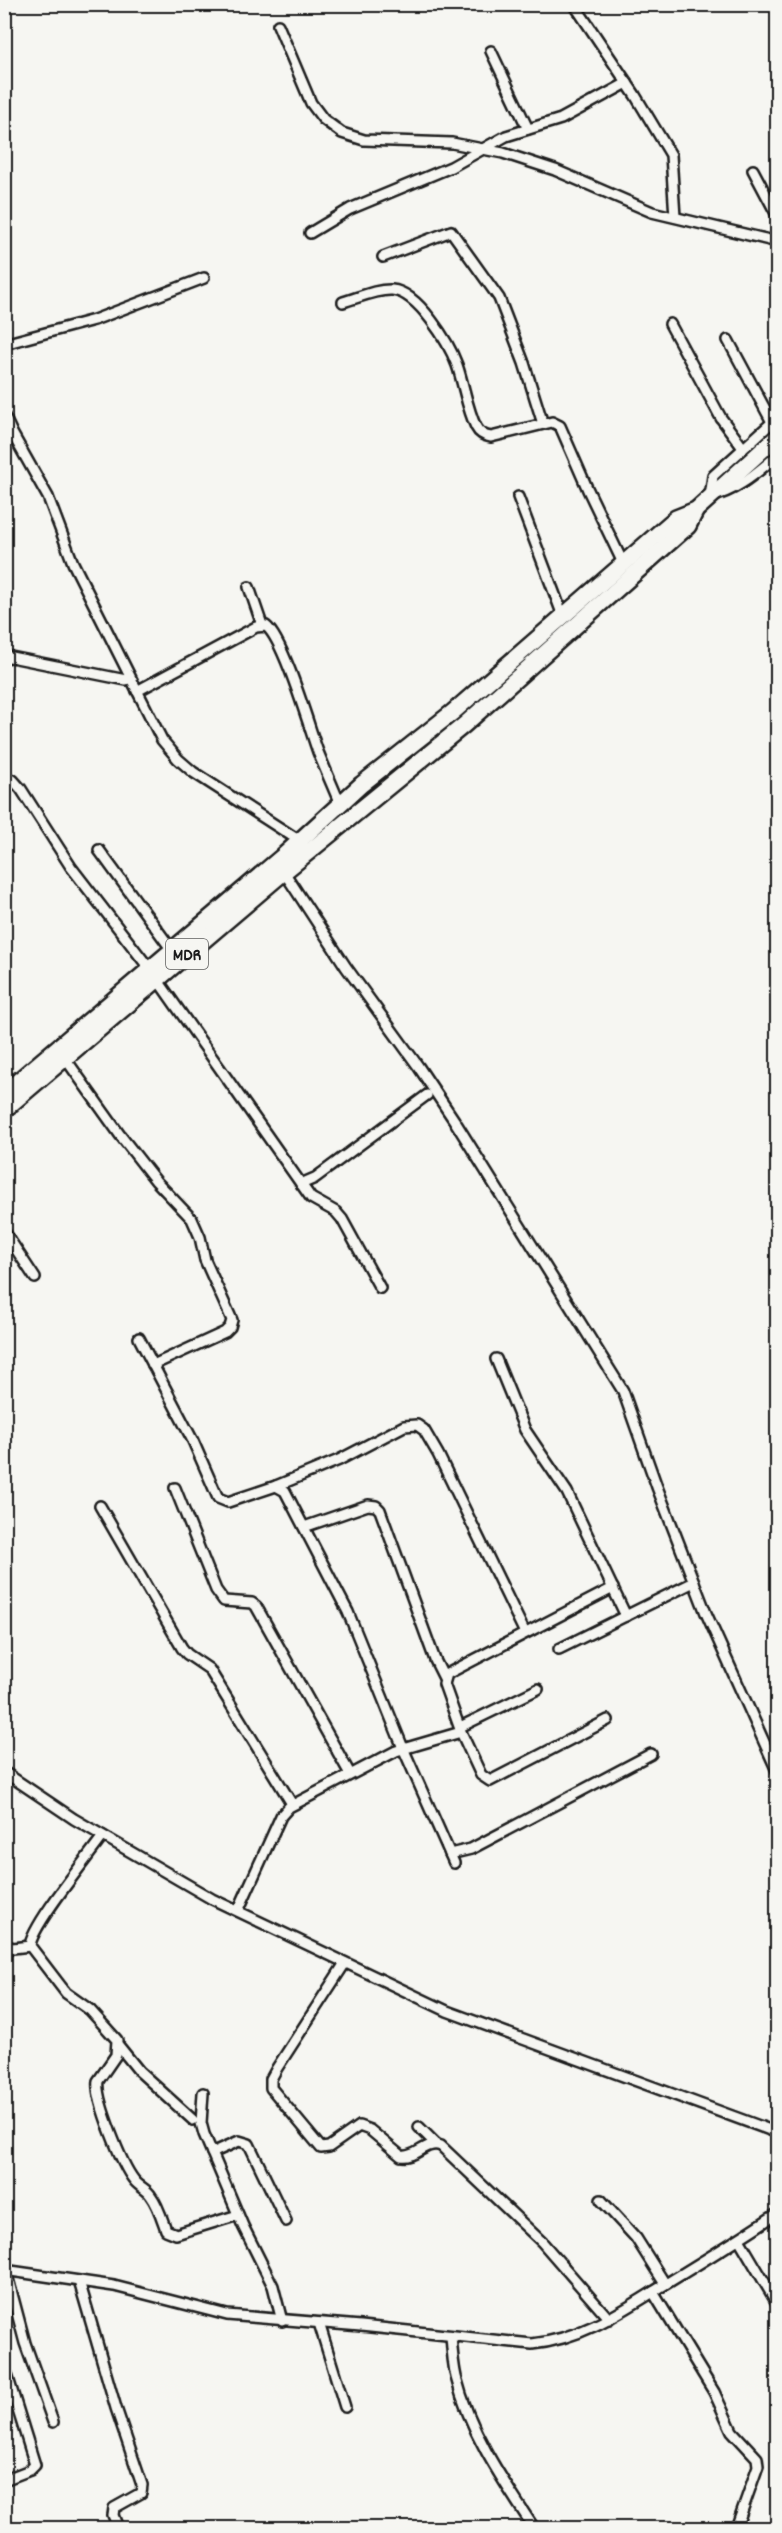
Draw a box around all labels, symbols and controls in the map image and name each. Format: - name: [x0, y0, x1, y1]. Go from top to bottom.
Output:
- road number: MDR: [166, 939, 208, 969]

